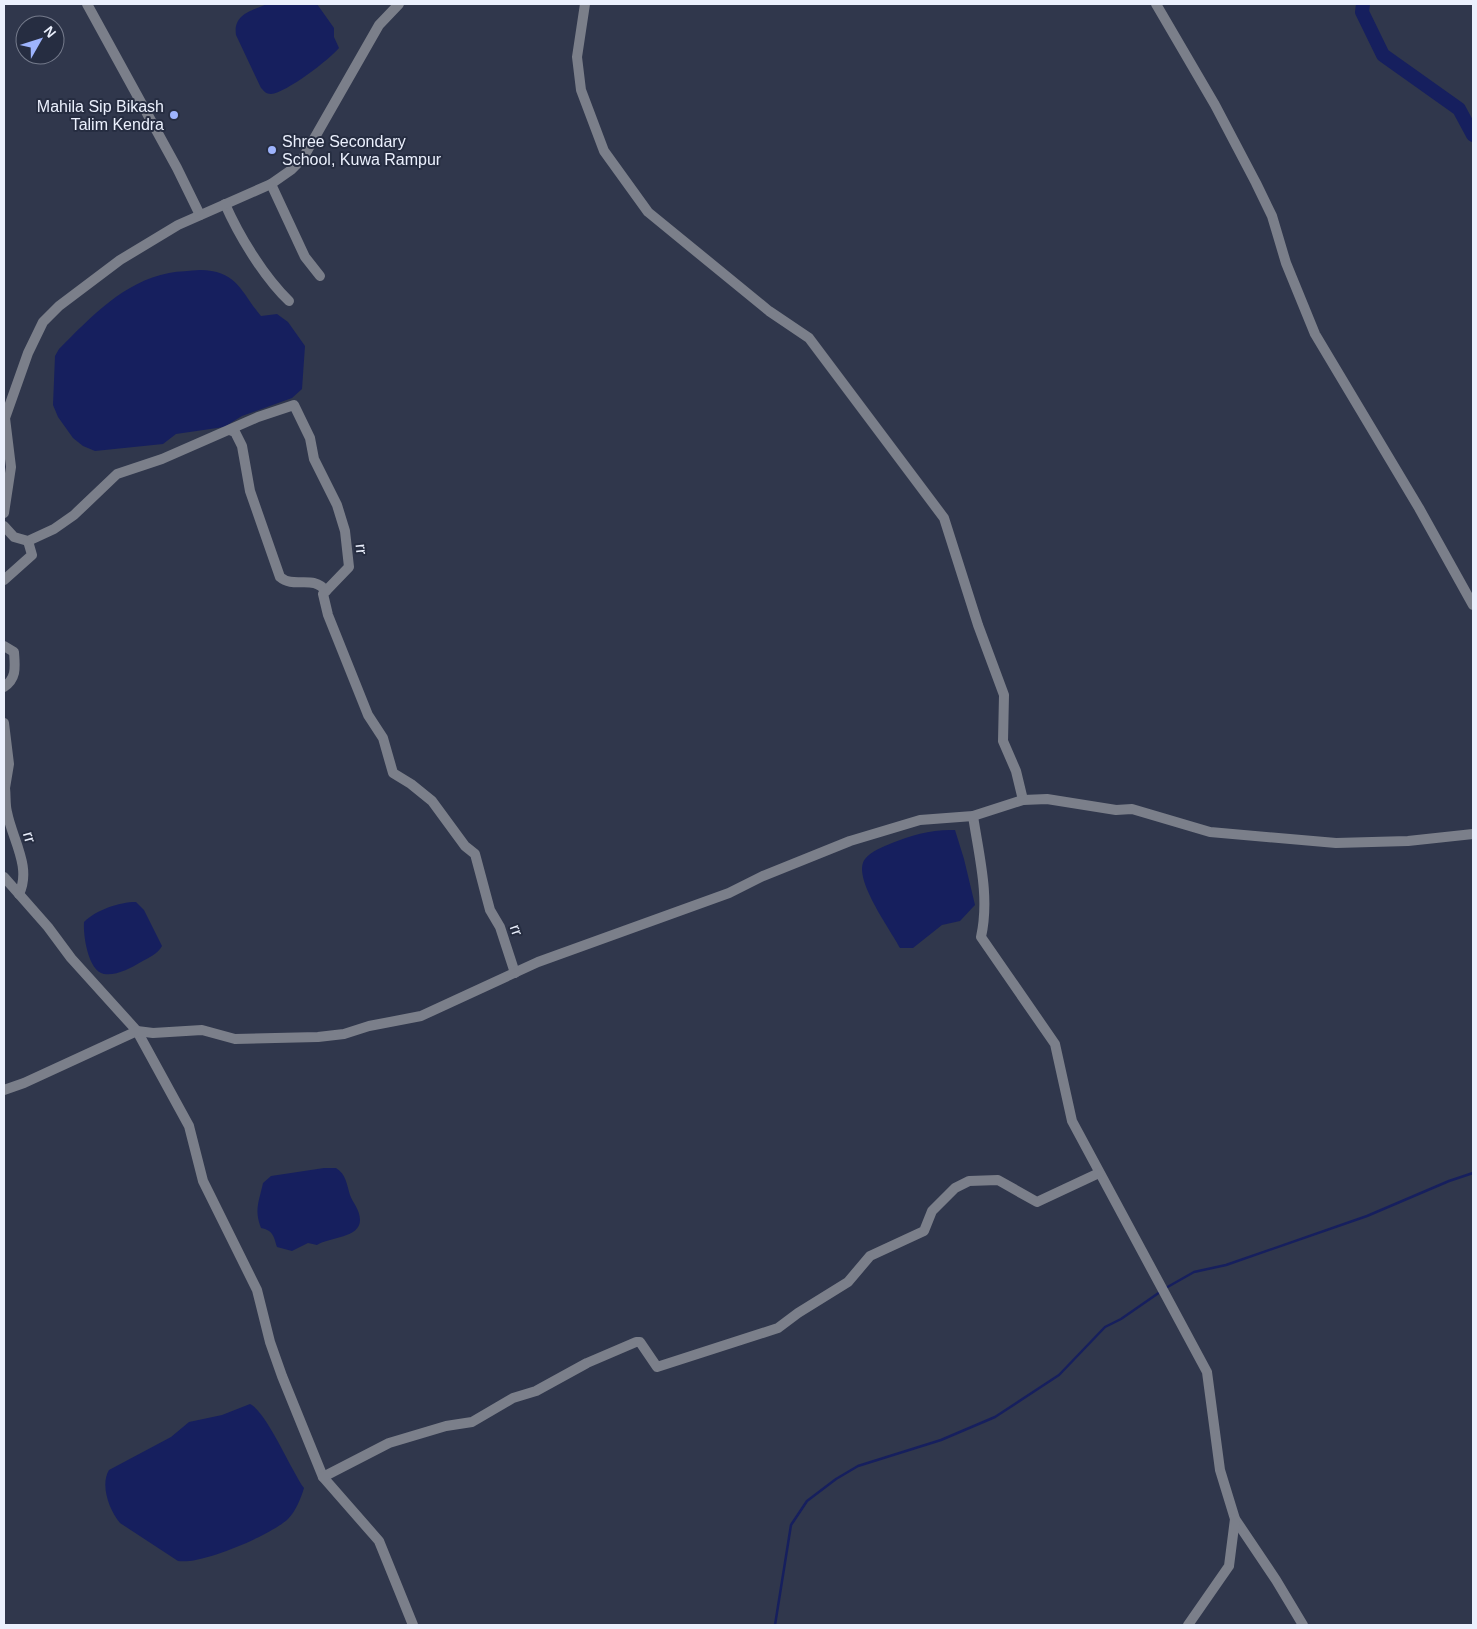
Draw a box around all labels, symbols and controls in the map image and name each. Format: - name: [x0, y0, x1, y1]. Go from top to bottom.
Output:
- north arrow: [15, 15, 65, 65]
- text: N: [41, 23, 60, 41]
- place label: Mahila Sip Bikash Talim Kendra: [37, 98, 164, 133]
- marker: Mahila Sip Bikash Talim Kendra: [168, 109, 180, 121]
- place label: Shree Secondary School, Kuwa Rampur: [282, 133, 442, 168]
- marker: Shree Secondary School, Kuwa Rampur: [266, 144, 278, 156]
- street label: rr: [352, 543, 371, 556]
- street label: rr: [20, 830, 39, 845]
- street label: rr: [507, 922, 527, 939]

